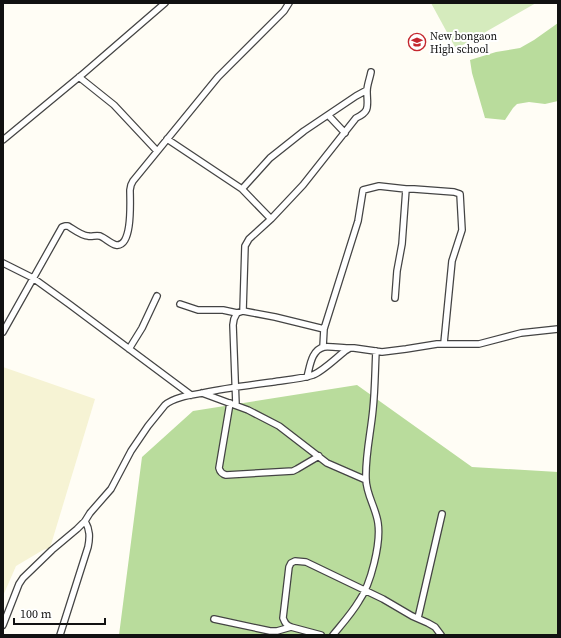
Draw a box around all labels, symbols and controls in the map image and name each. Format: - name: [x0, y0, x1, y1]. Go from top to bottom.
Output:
- place label: New bongaon High school: [430, 29, 498, 57]
- school or university icon: New bongaon High school: [407, 32, 427, 52]
- scale bar: [14, 600, 105, 626]
- text: 100 m: [20, 606, 52, 622]

